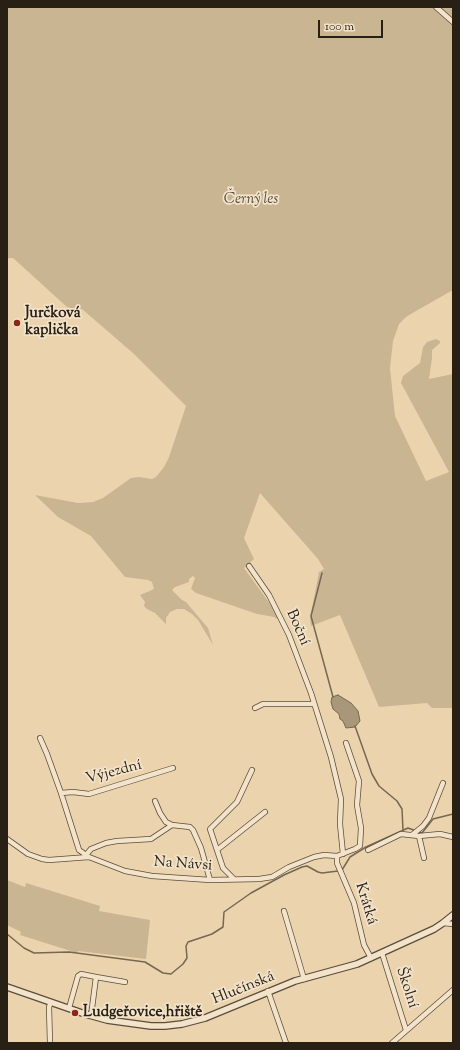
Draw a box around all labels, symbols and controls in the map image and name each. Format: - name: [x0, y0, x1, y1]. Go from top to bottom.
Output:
- scale bar: [320, 12, 385, 38]
- text: 100 m: [325, 18, 354, 36]
- park label: Černý les: [224, 191, 278, 209]
- place label: Jurčková kaplička: [25, 305, 81, 340]
- marker: Jurčková kaplička: [12, 318, 22, 328]
- street label: Boční: [281, 607, 313, 649]
- street label: Výjezdní: [84, 757, 144, 789]
- street label: Na Návsi: [153, 854, 213, 876]
- street label: Krátká: [350, 881, 380, 927]
- street label: Školní: [391, 965, 421, 1011]
- street label: Hlučínská: [210, 968, 278, 1010]
- place label: Ludgeřovice,hřiště: [83, 1004, 202, 1022]
- marker: Ludgeřovice,hřiště: [70, 1008, 80, 1018]

